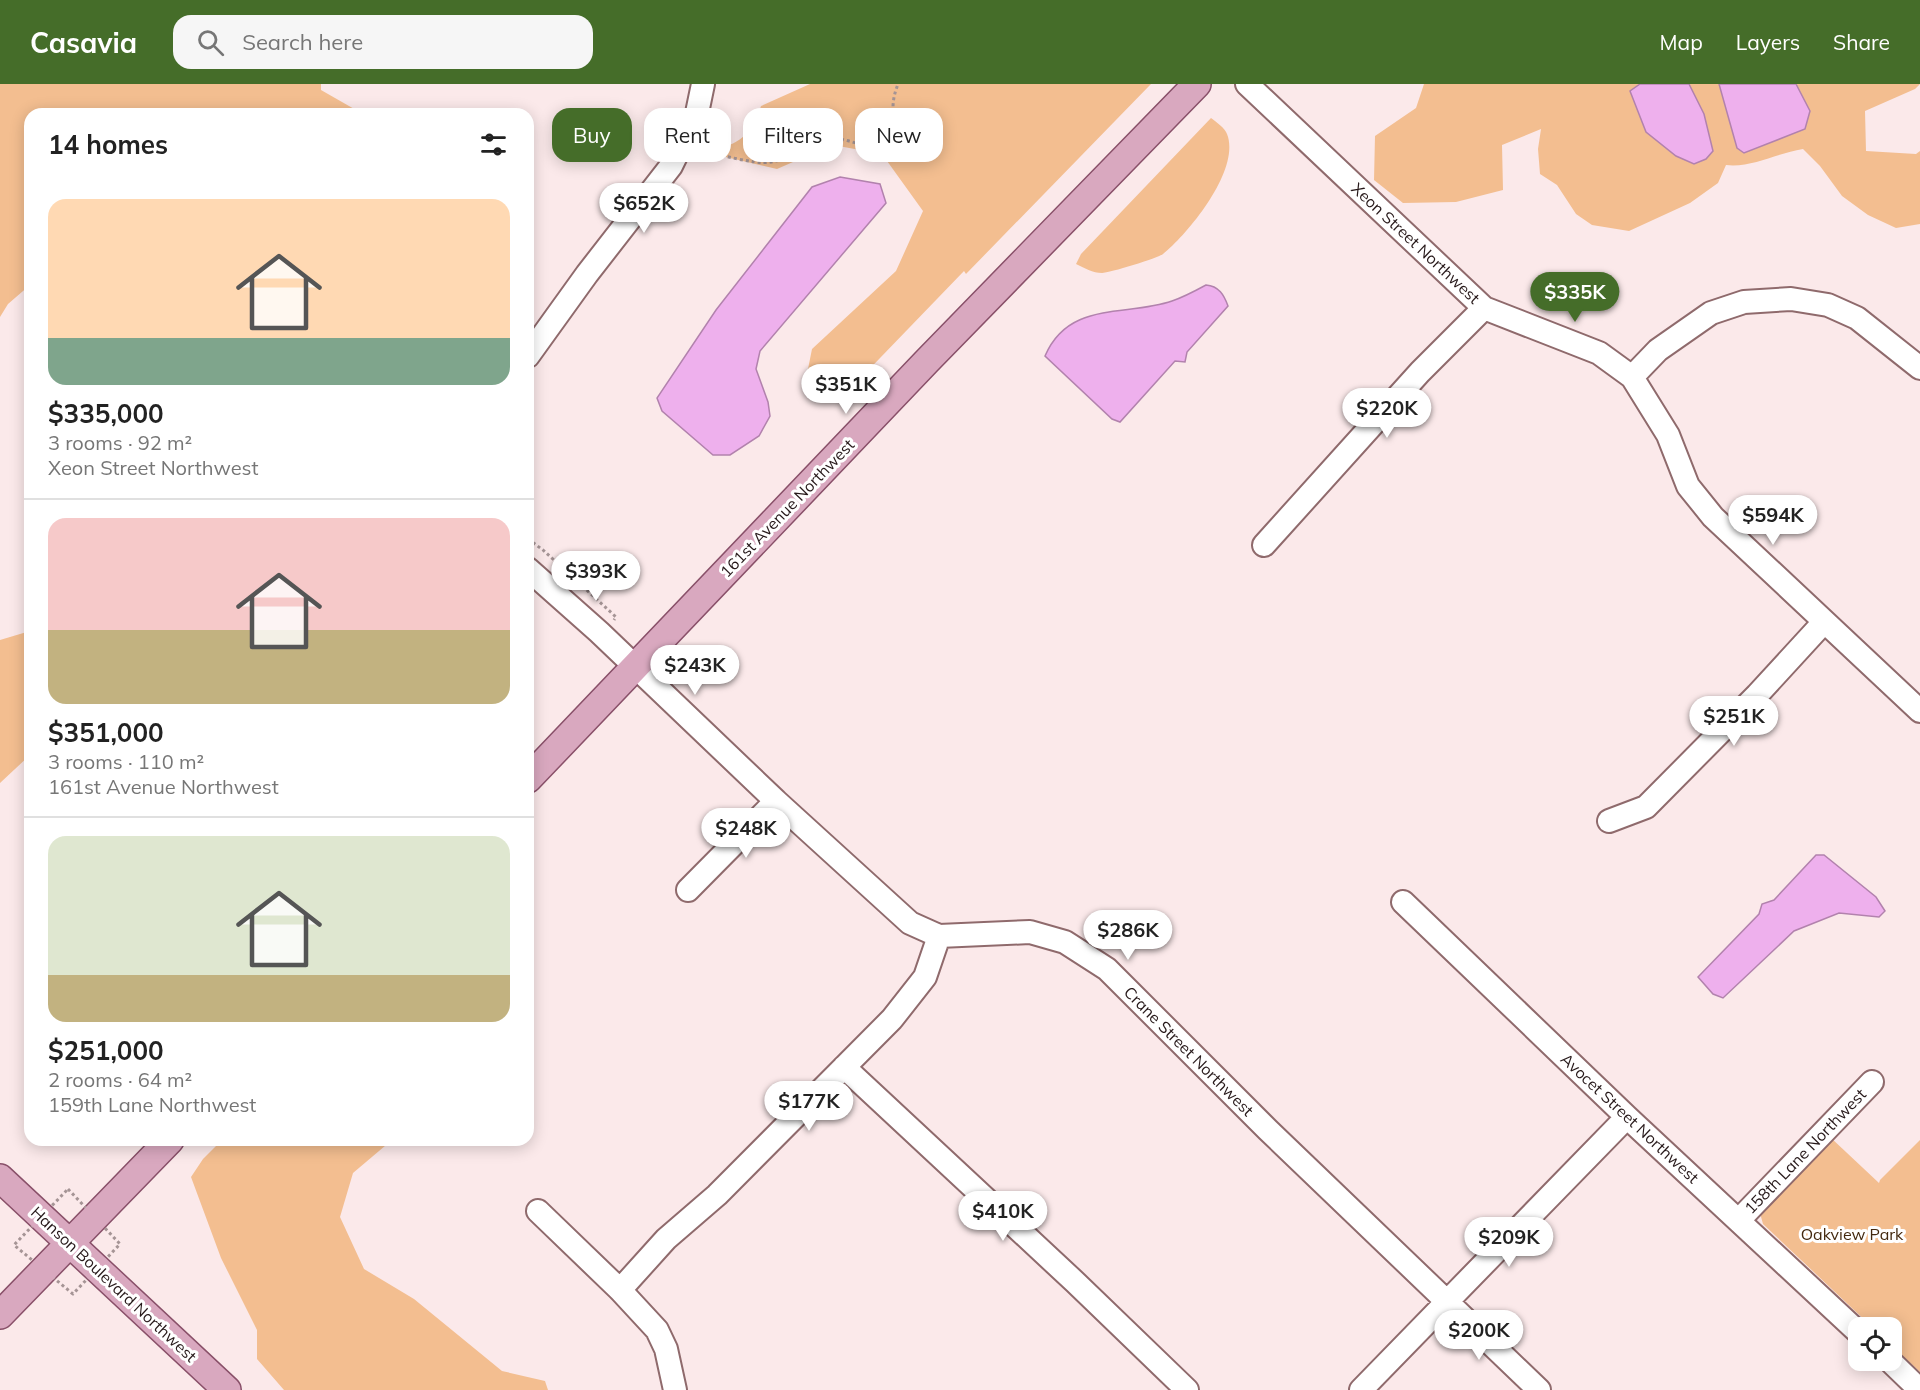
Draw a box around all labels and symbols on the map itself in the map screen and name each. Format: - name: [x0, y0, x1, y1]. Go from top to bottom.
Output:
- street label: Xeon Street Northwest: [1348, 178, 1485, 308]
- pin: $652K: [602, 183, 686, 234]
- pin: $335K: [1533, 272, 1617, 323]
- pin: $351K: [804, 364, 888, 415]
- pin: $220K: [1345, 388, 1429, 439]
- street label: 161st Avenue Northwest: [716, 434, 859, 581]
- pin: $594K: [1731, 495, 1815, 546]
- pin: $393K: [554, 551, 638, 602]
- pin: $243K: [653, 645, 737, 696]
- pin: $251K: [1692, 696, 1776, 747]
- pin: $248K: [704, 808, 788, 859]
- pin: $286K: [1086, 910, 1170, 961]
- street label: Crane Street Northwest: [1120, 982, 1258, 1120]
- street label: Avocet Street Northwest: [1557, 1049, 1704, 1188]
- pin: $177K: [767, 1081, 851, 1132]
- street label: 158th Lane Northwest: [1740, 1084, 1870, 1218]
- pin: $410K: [961, 1191, 1045, 1242]
- street label: Hanson Boulevard Northwest: [27, 1202, 201, 1366]
- pin: $209K: [1467, 1217, 1551, 1268]
- park label: Oakview Park: [1801, 1224, 1904, 1244]
- pin: $200K: [1437, 1310, 1521, 1361]

